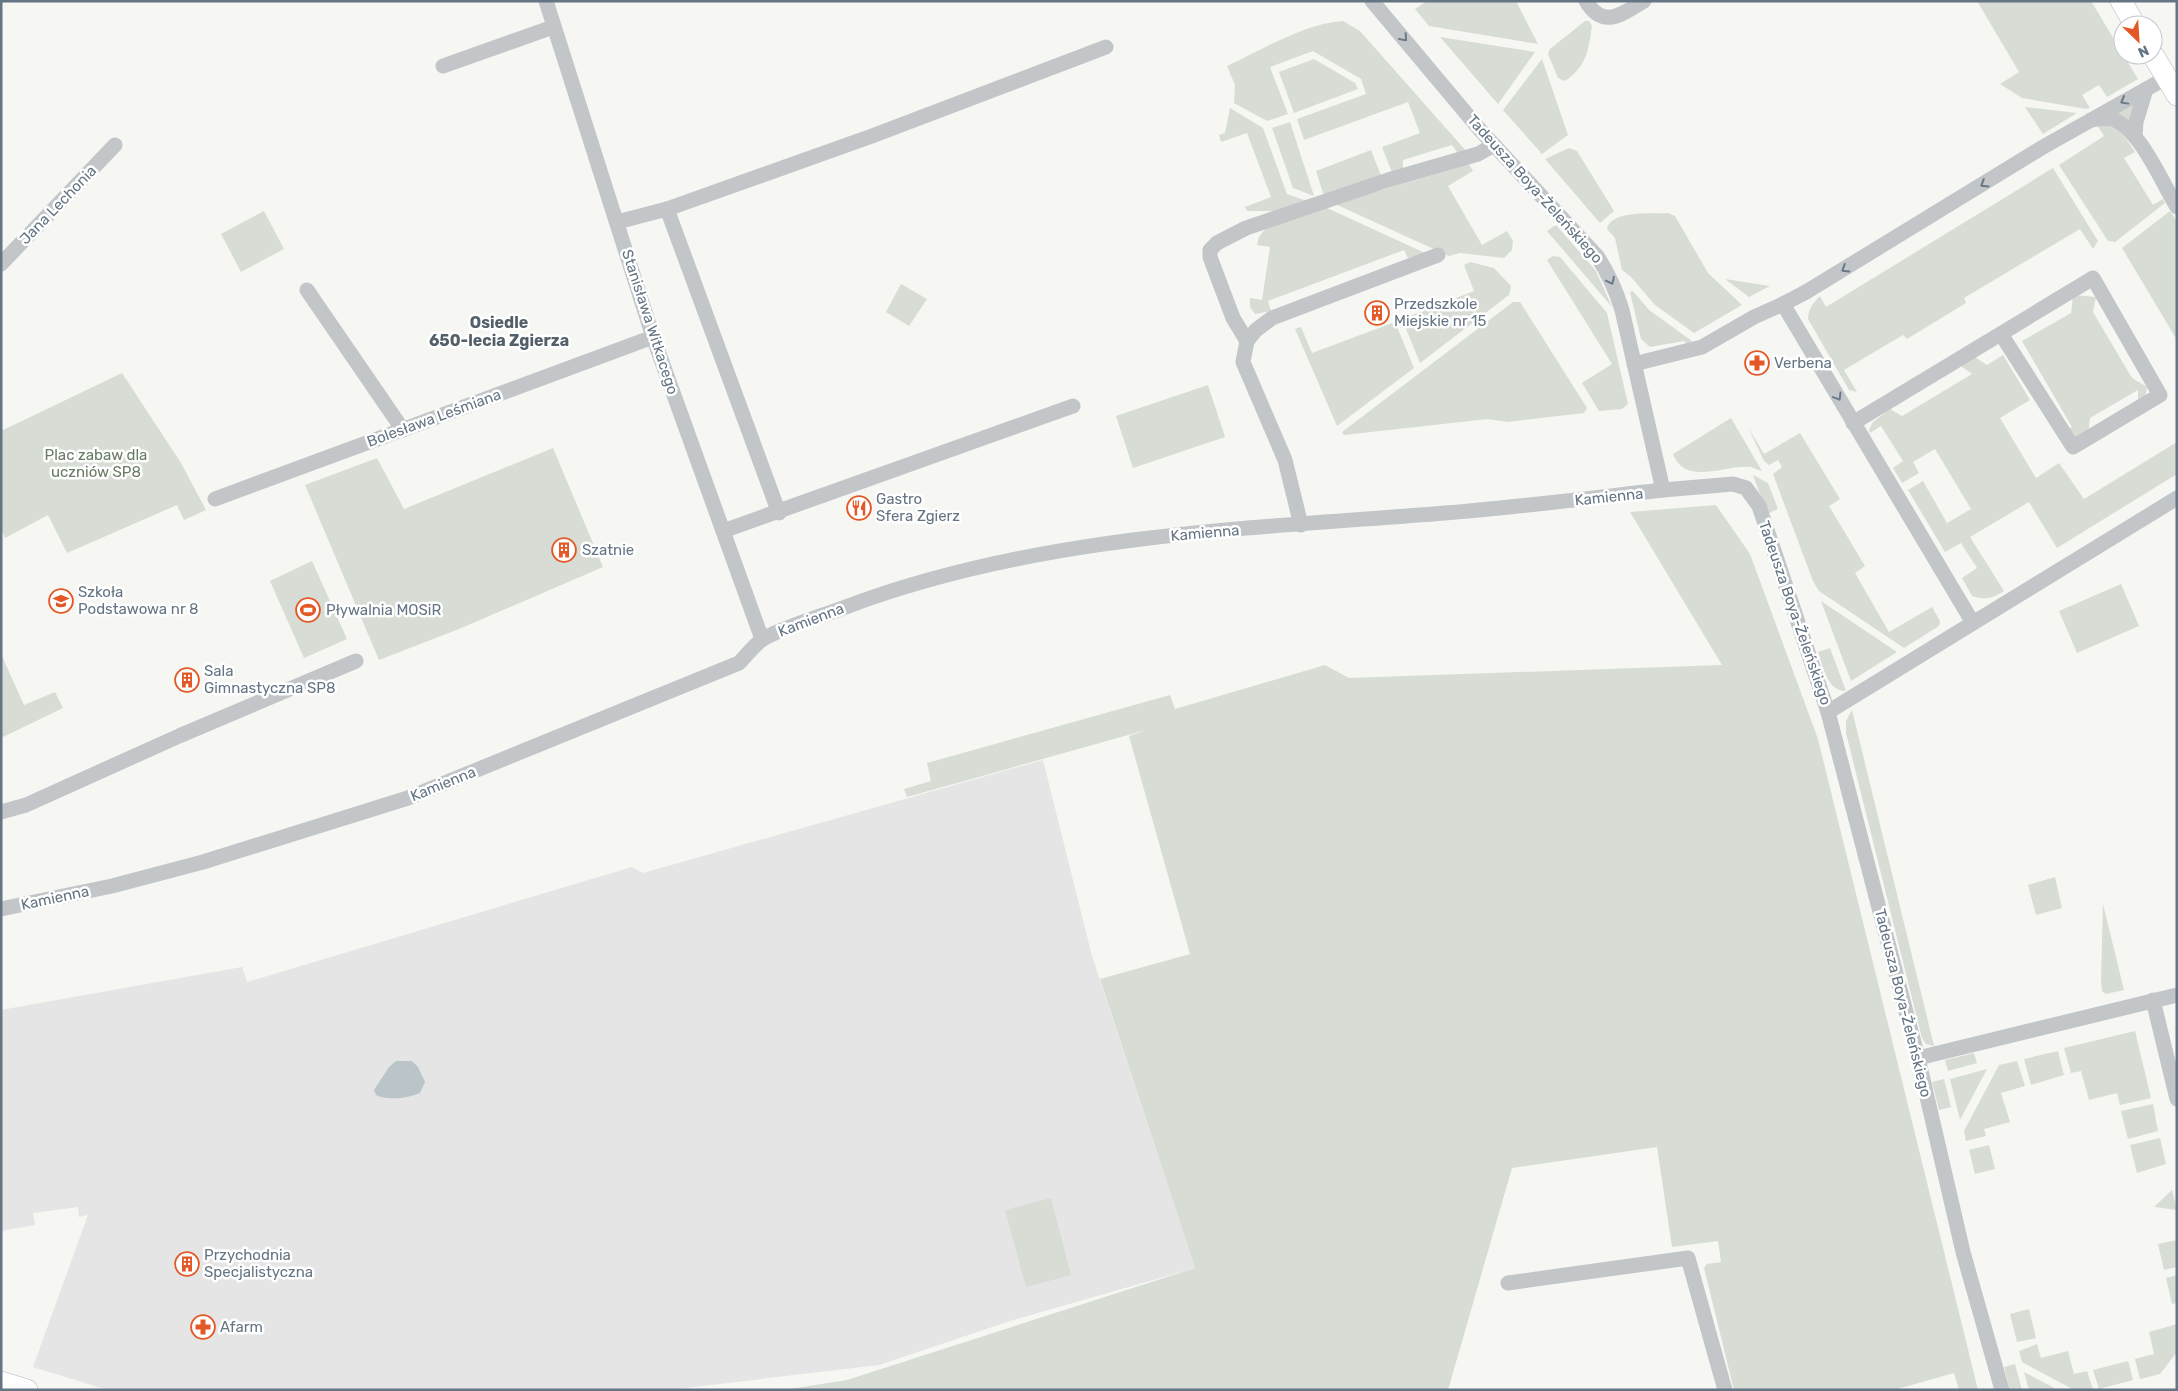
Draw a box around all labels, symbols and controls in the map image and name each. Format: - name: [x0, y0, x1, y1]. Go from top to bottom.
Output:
- north arrow: [2113, 15, 2163, 65]
- one-way arrow: [1398, 32, 1407, 41]
- text: N: [2135, 41, 2151, 61]
- one-way arrow: [2120, 95, 2129, 105]
- street label: Tadeusza Boya-Żeleńskiego: [1464, 111, 1606, 267]
- street label: Jana Lechonia: [16, 162, 100, 248]
- one-way arrow: [1980, 177, 1989, 187]
- street label: Stanisława Witkacego: [618, 247, 682, 397]
- one-way arrow: [1842, 262, 1851, 272]
- one-way arrow: [1605, 275, 1615, 284]
- place label: Przedszkole Miejskie nr 15: [1394, 295, 1486, 330]
- building icon: Przedszkole Miejskie nr 15: [1364, 300, 1390, 326]
- district label: Osiedle 650-lecia Zgierza: [429, 313, 569, 350]
- pharmacy icon: Verbena: [1744, 350, 1770, 376]
- place label: Verbena: [1774, 354, 1832, 372]
- street label: Bolesława Leśmiana: [364, 385, 504, 451]
- one-way arrow: [1832, 392, 1842, 401]
- park label: Plac zabaw dla uczniów SP8: [45, 446, 147, 481]
- street label: Kamienna: [1574, 484, 1644, 510]
- place label: Gastro Sfera Zgierz: [876, 490, 960, 525]
- restaurant icon: Gastro Sfera Zgierz: [846, 495, 872, 521]
- street label: Tadeusza Boya-Żeleńskiego: [1755, 518, 1835, 708]
- street label: Kamienna: [1170, 521, 1240, 545]
- building icon: Szatnie: [551, 537, 577, 563]
- place label: Szatnie: [582, 541, 634, 559]
- place label: Szkoła Podstawowa nr 8: [78, 583, 198, 618]
- school or university icon: Szkoła Podstawowa nr 8: [48, 588, 74, 614]
- sports icon: Pływalnia MOSiR: [295, 597, 321, 623]
- street label: Kamienna: [776, 599, 846, 641]
- place label: Pływalnia MOSiR: [326, 601, 441, 619]
- place label: Sala Gimnastyczna SP8: [204, 662, 336, 697]
- building icon: Sala Gimnastyczna SP8: [174, 667, 200, 693]
- street label: Kamienna: [408, 763, 478, 805]
- street label: Kamienna: [19, 882, 91, 914]
- street label: Tadeusza Boya-Żeleńskiego: [1871, 907, 1935, 1099]
- place label: Przychodnia Specjalistyczna: [204, 1246, 313, 1281]
- building icon: Przychodnia Specjalistyczna: [174, 1251, 200, 1277]
- pharmacy icon: Afarm: [190, 1314, 216, 1340]
- place label: Afarm: [220, 1318, 263, 1336]

